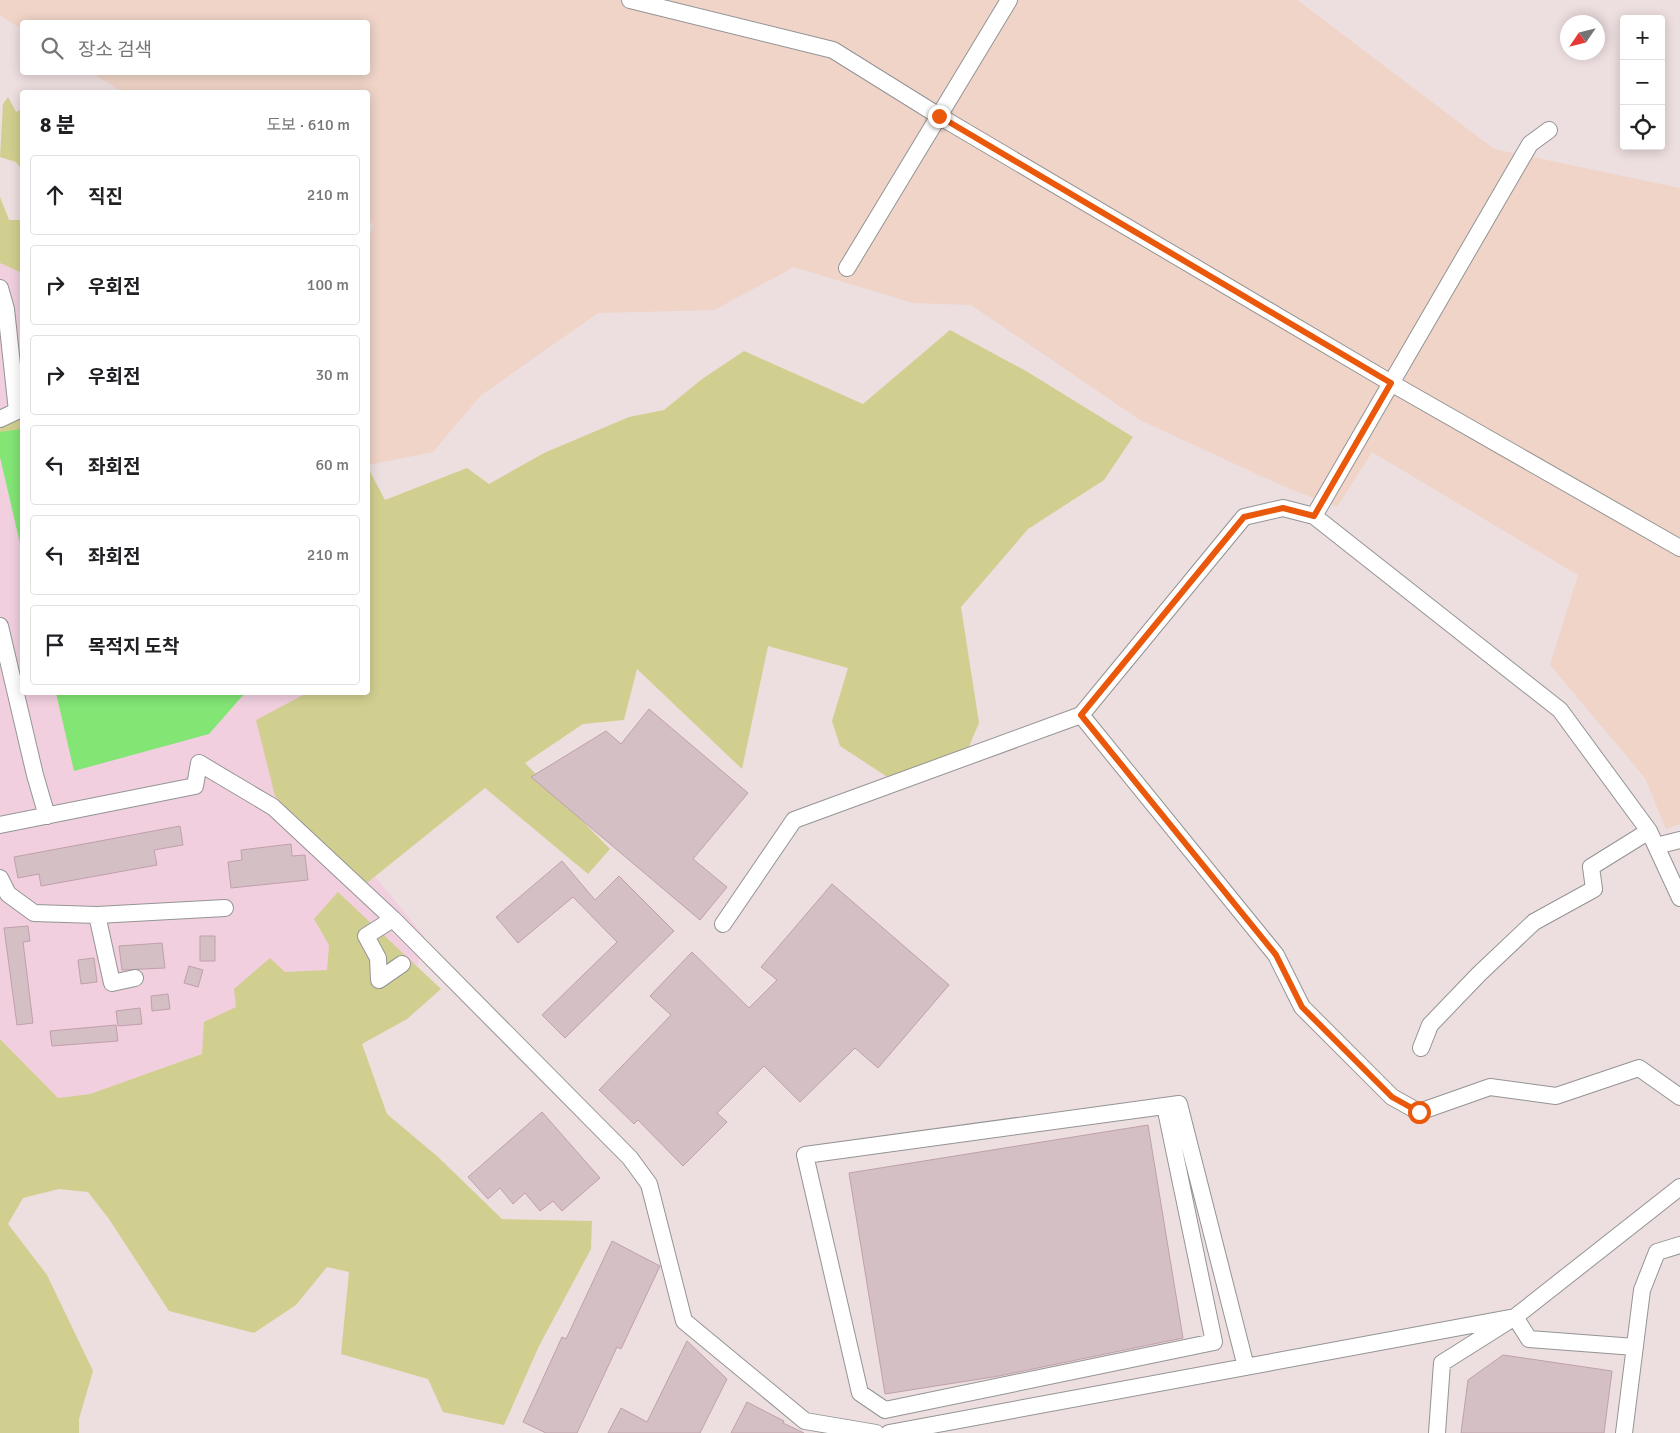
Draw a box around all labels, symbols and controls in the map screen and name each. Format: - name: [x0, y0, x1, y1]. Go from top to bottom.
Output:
- north arrow: [1560, 15, 1605, 60]
- map controls: [1620, 15, 1665, 150]
- button: +: [1620, 15, 1665, 60]
- search box: [20, 20, 370, 75]
- icon: search: [38, 34, 66, 62]
- text: 장소 검색: [78, 38, 152, 62]
- button: −: [1620, 60, 1665, 105]
- route end: [928, 105, 951, 128]
- button: locate: [1620, 105, 1665, 150]
- text: 8 분: [40, 112, 75, 138]
- text: 도보 · 610 m: [266, 115, 350, 135]
- icon: ahead: [41, 181, 69, 209]
- text: 직진: [88, 185, 123, 209]
- text: 210 m: [307, 185, 349, 205]
- icon: right: [41, 271, 69, 299]
- text: 우회전: [88, 275, 140, 299]
- text: 100 m: [307, 275, 349, 295]
- icon: right: [41, 361, 69, 389]
- text: 우회전: [88, 365, 140, 389]
- text: 30 m: [315, 365, 349, 385]
- icon: left: [41, 451, 69, 479]
- text: 좌회전: [88, 455, 140, 479]
- text: 60 m: [315, 455, 349, 475]
- icon: left: [41, 541, 69, 569]
- text: 좌회전: [88, 545, 140, 569]
- text: 210 m: [307, 545, 349, 565]
- icon: arrive: [41, 631, 69, 659]
- text: 목적지 도착: [88, 635, 180, 659]
- route start: [1408, 1101, 1431, 1124]

